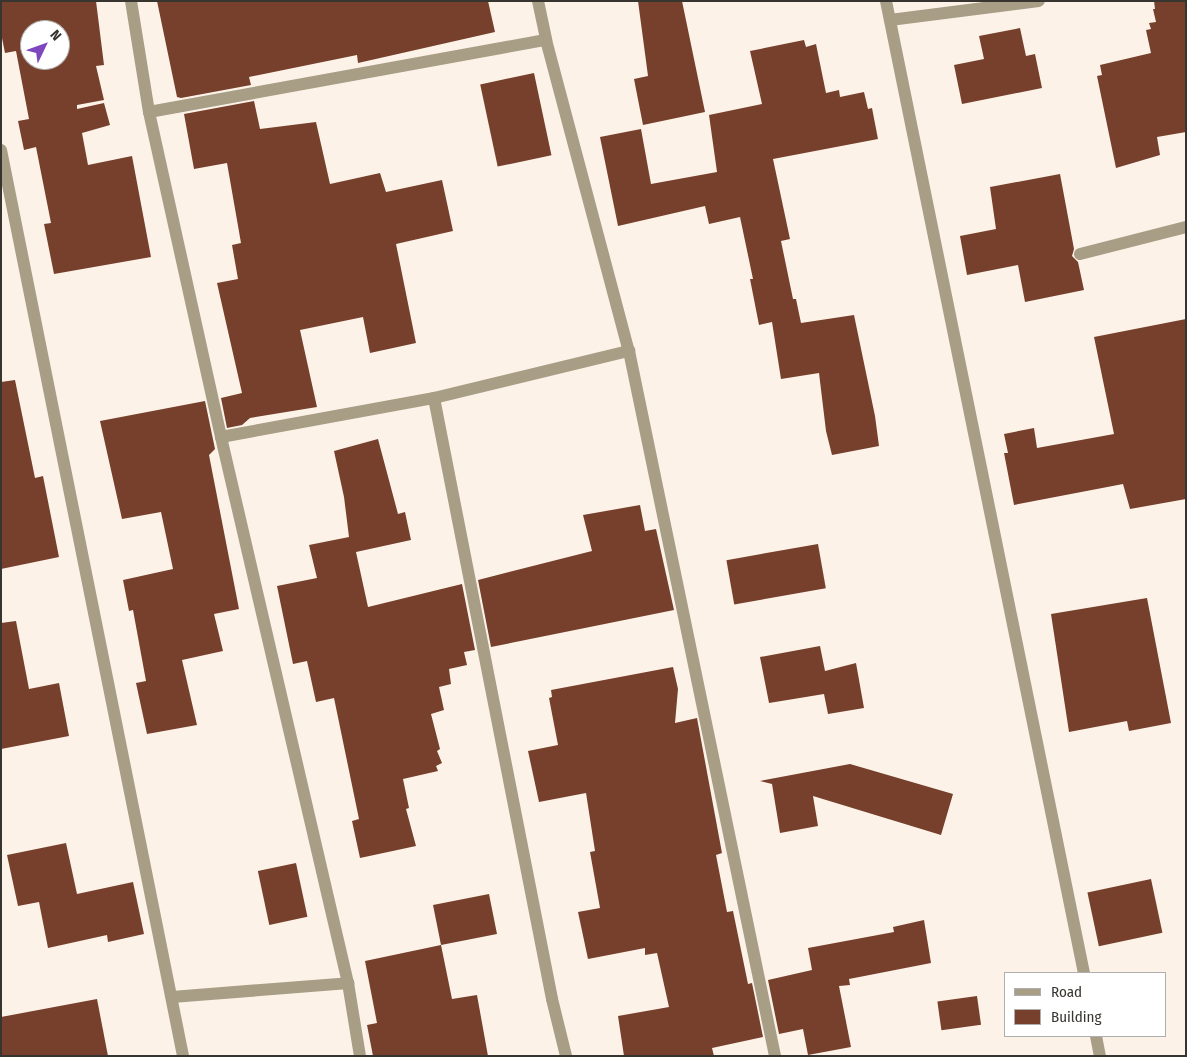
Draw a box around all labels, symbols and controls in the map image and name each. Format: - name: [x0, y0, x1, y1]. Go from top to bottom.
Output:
- north arrow: [20, 20, 70, 70]
- text: N: [47, 26, 65, 44]
- legend: [1004, 972, 1167, 1037]
- text: Road: [1051, 983, 1082, 1001]
- text: Building: [1051, 1008, 1102, 1026]

